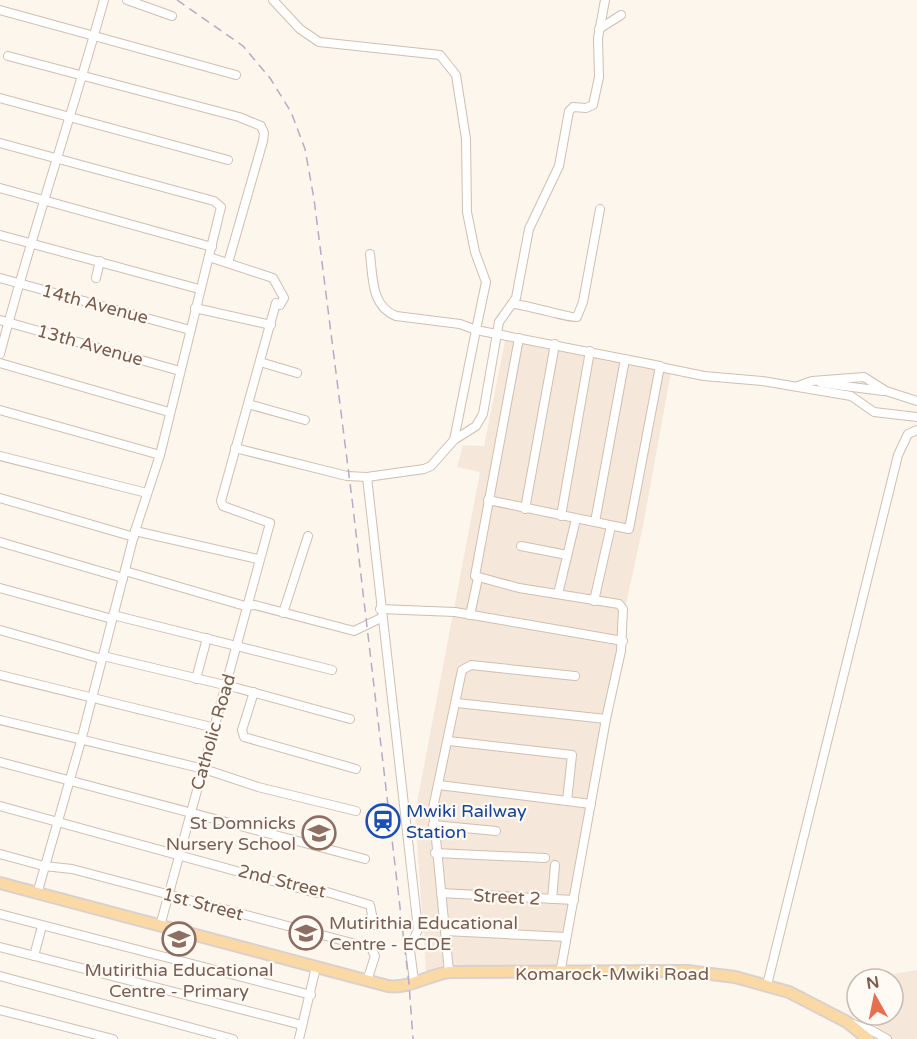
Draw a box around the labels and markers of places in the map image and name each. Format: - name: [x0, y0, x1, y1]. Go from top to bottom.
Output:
- place label: Mwiki Railway Station: [406, 800, 527, 843]
- station icon: Mwiki Railway Station: [365, 803, 401, 839]
- place label: St Domnicks Nursery School: [166, 812, 296, 855]
- school or university icon: St Domnicks Nursery School: [301, 815, 337, 851]
- place label: Mutirithia Educational Centre - ECDE: [329, 912, 518, 955]
- school or university icon: Mutirithia Educational Centre - ECDE: [288, 915, 324, 951]
- school or university icon: Mutirithia Educational Centre - Primary: [161, 921, 197, 957]
- place label: Mutirithia Educational Centre - Primary: [85, 959, 273, 1002]

